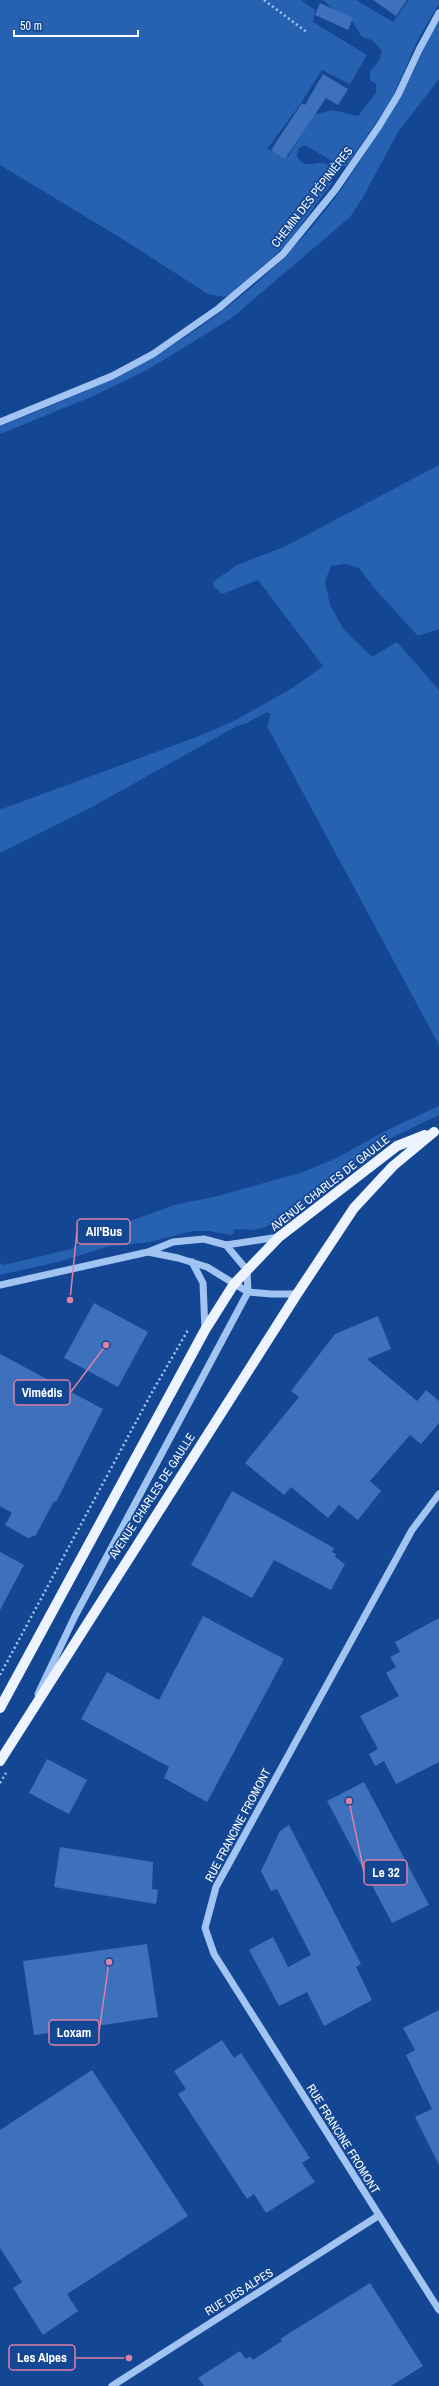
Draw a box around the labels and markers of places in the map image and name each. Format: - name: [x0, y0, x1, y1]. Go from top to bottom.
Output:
- callout: All'Bus: [77, 1219, 130, 1244]
- callout: Vimédis: [14, 1380, 70, 1405]
- callout: Le 32: [364, 1860, 407, 1885]
- callout: Loxam: [49, 2020, 99, 2045]
- callout: Les Alpes: [9, 2345, 75, 2370]

